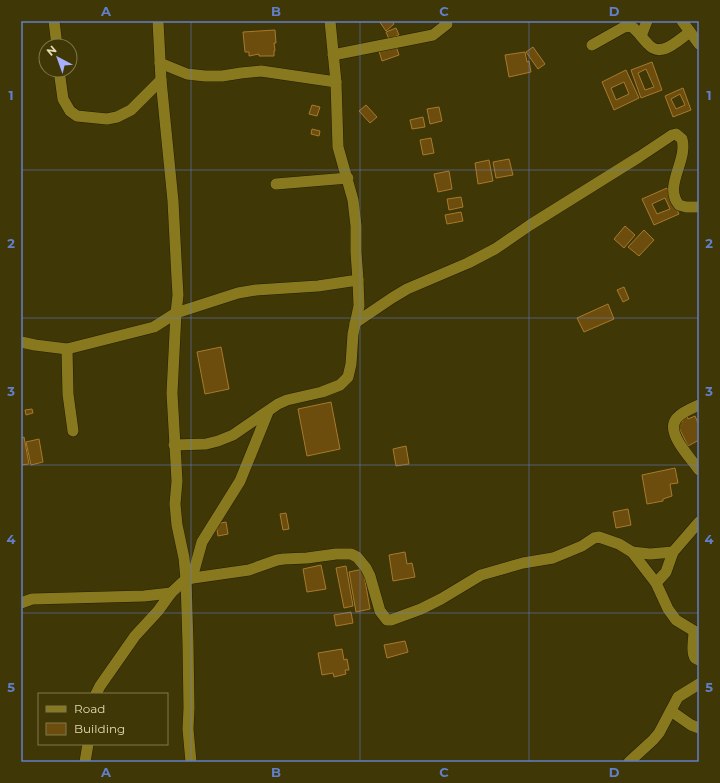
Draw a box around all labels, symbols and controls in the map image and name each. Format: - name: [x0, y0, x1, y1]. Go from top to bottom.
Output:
- text: A: [100, 3, 112, 19]
- text: B: [271, 3, 281, 19]
- text: C: [439, 3, 449, 19]
- text: D: [609, 3, 620, 19]
- north arrow: [38, 38, 78, 78]
- text: N: [43, 42, 59, 59]
- text: 1: [8, 87, 14, 103]
- text: 1: [706, 87, 712, 103]
- text: 2: [7, 235, 15, 251]
- text: 2: [705, 235, 713, 251]
- text: 3: [6, 383, 15, 399]
- text: 3: [704, 383, 713, 399]
- text: 4: [7, 531, 16, 547]
- text: 4: [705, 531, 714, 547]
- text: 5: [7, 679, 15, 695]
- text: 5: [705, 679, 713, 695]
- legend: [38, 693, 168, 745]
- text: Road: [74, 701, 105, 716]
- text: Building: [74, 721, 125, 736]
- text: A: [100, 764, 112, 780]
- text: B: [271, 764, 281, 780]
- text: C: [439, 764, 449, 780]
- text: D: [609, 764, 620, 780]

